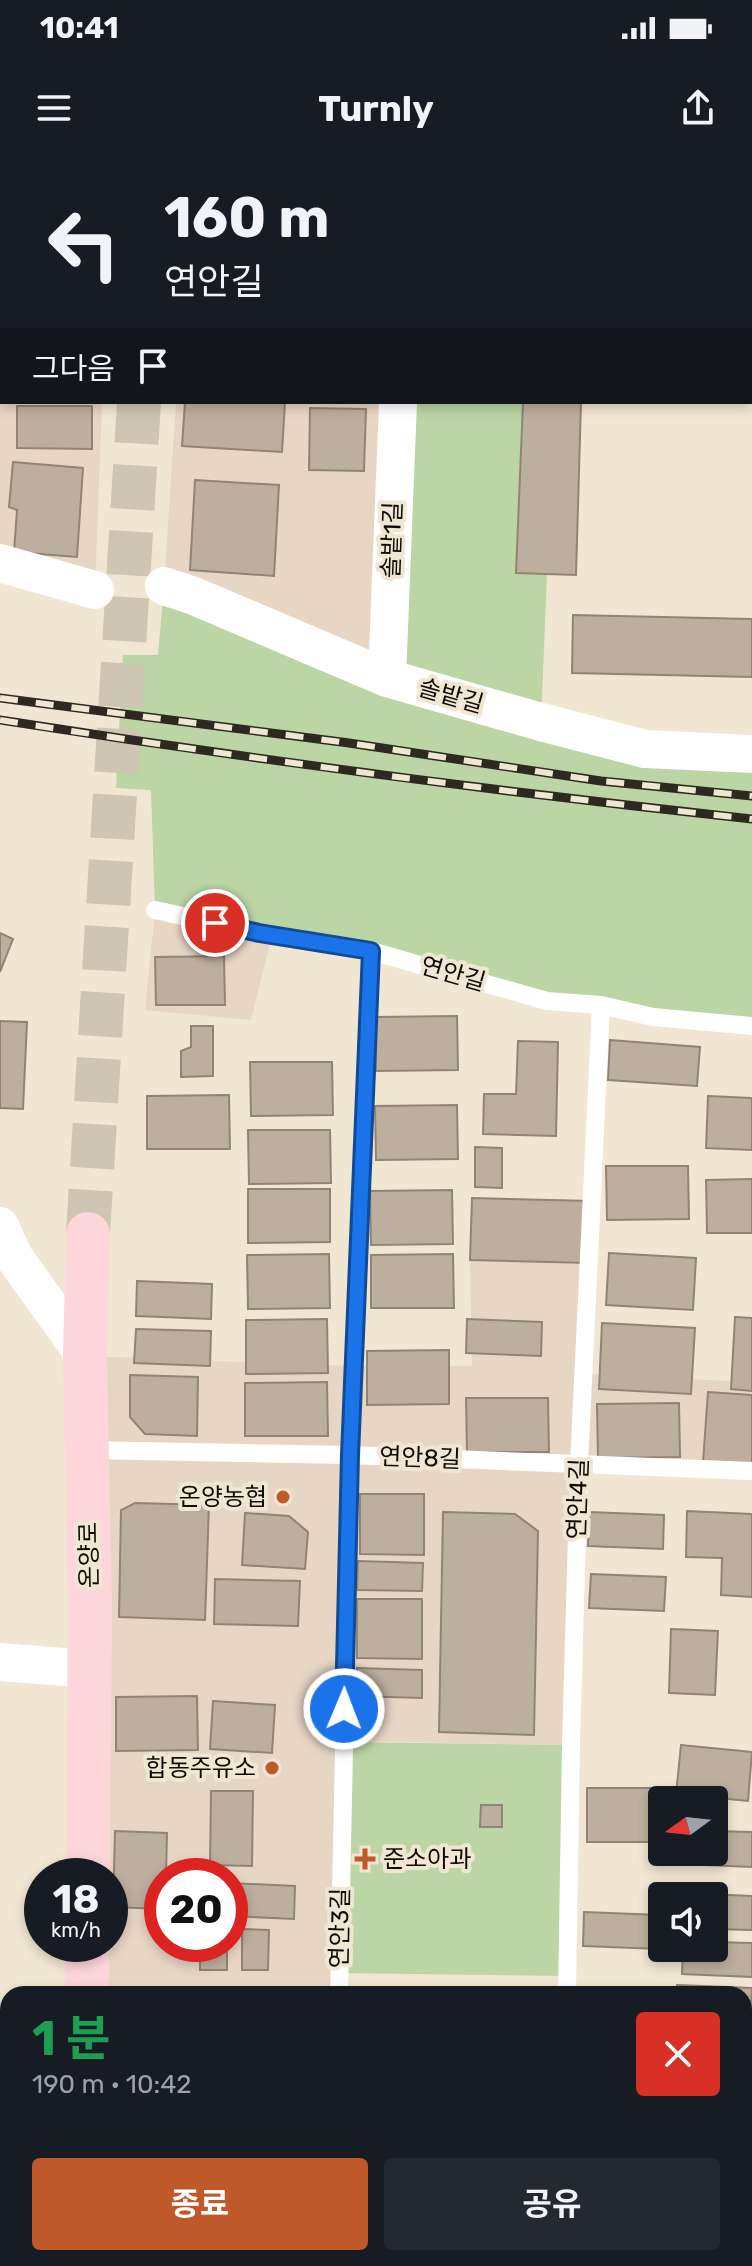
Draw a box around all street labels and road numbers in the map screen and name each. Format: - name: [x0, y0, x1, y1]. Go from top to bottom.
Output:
- street label: 솔밭1길: [377, 501, 407, 579]
- street label: 솔밭길: [415, 673, 487, 719]
- street label: 연안길: [417, 951, 489, 997]
- street label: 연안8길: [379, 1443, 461, 1473]
- street label: 연안4길: [563, 1458, 593, 1540]
- street label: 온양로: [74, 1522, 104, 1588]
- street label: 연안3길: [325, 1887, 355, 1969]

